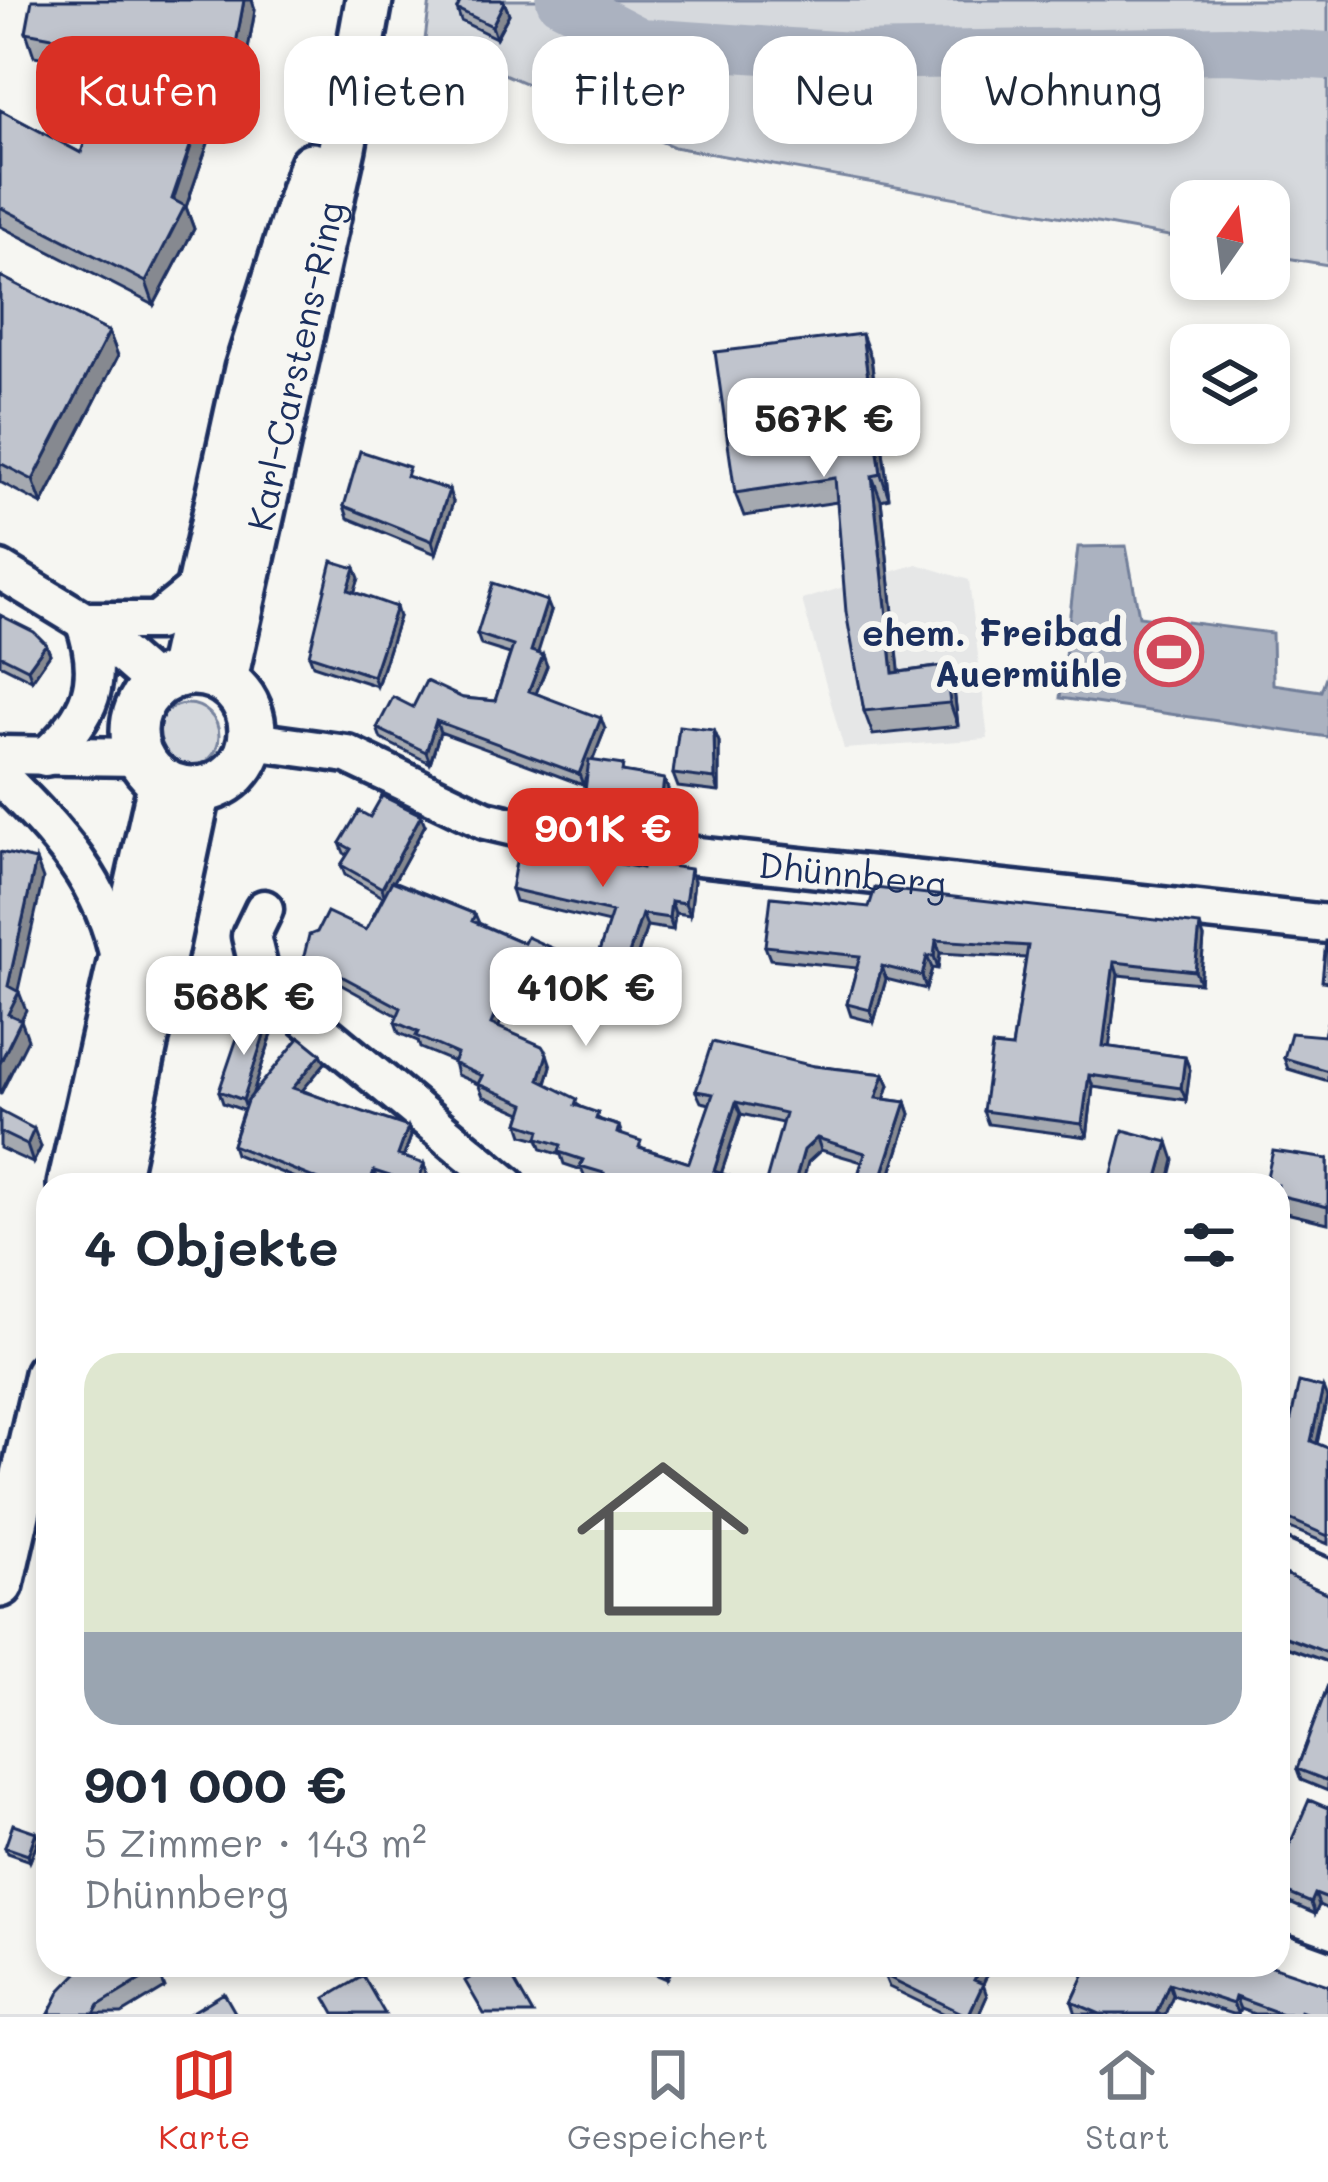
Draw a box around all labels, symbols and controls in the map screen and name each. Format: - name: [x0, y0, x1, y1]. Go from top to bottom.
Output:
- chip: Kaufen: [36, 36, 260, 144]
- chip: Mieten: [284, 36, 508, 144]
- chip: Filter: [532, 36, 729, 144]
- chip: Neu: [753, 36, 917, 144]
- chip: Wohnung: [941, 36, 1204, 144]
- north arrow: [1170, 180, 1290, 300]
- map controls: [1170, 180, 1290, 444]
- street label: Karl-Carstens-Ring: [234, 196, 353, 535]
- button: layers: [1170, 324, 1290, 444]
- pin: 567K €: [726, 378, 922, 480]
- text: 567K €: [754, 391, 894, 442]
- place label: ehem. Freibad Auermühle: [862, 608, 1122, 696]
- sports icon: ehem. Freibad Auermühle: [1134, 617, 1204, 687]
- pin: 901K €: [505, 788, 701, 890]
- text: 901K €: [534, 801, 672, 852]
- street label: Dhünnberg: [756, 839, 949, 906]
- pin: 410K €: [488, 947, 684, 1049]
- pin: 568K €: [146, 956, 342, 1058]
- text: 410K €: [517, 960, 655, 1011]
- text: 568K €: [173, 969, 315, 1020]
- text: 4 Objekte: [84, 1212, 339, 1279]
- icon: filters: [1176, 1212, 1242, 1278]
- icon: home: [555, 1431, 771, 1647]
- text: 901 000 €: [84, 1749, 347, 1816]
- text: 5 Zimmer · 143 m²: [84, 1816, 427, 1867]
- text: Dhünnberg: [84, 1867, 289, 1918]
- tab: Karte: [158, 2042, 250, 2157]
- tab: Gespeichert: [567, 2042, 768, 2157]
- tab: Start: [1085, 2042, 1170, 2157]

